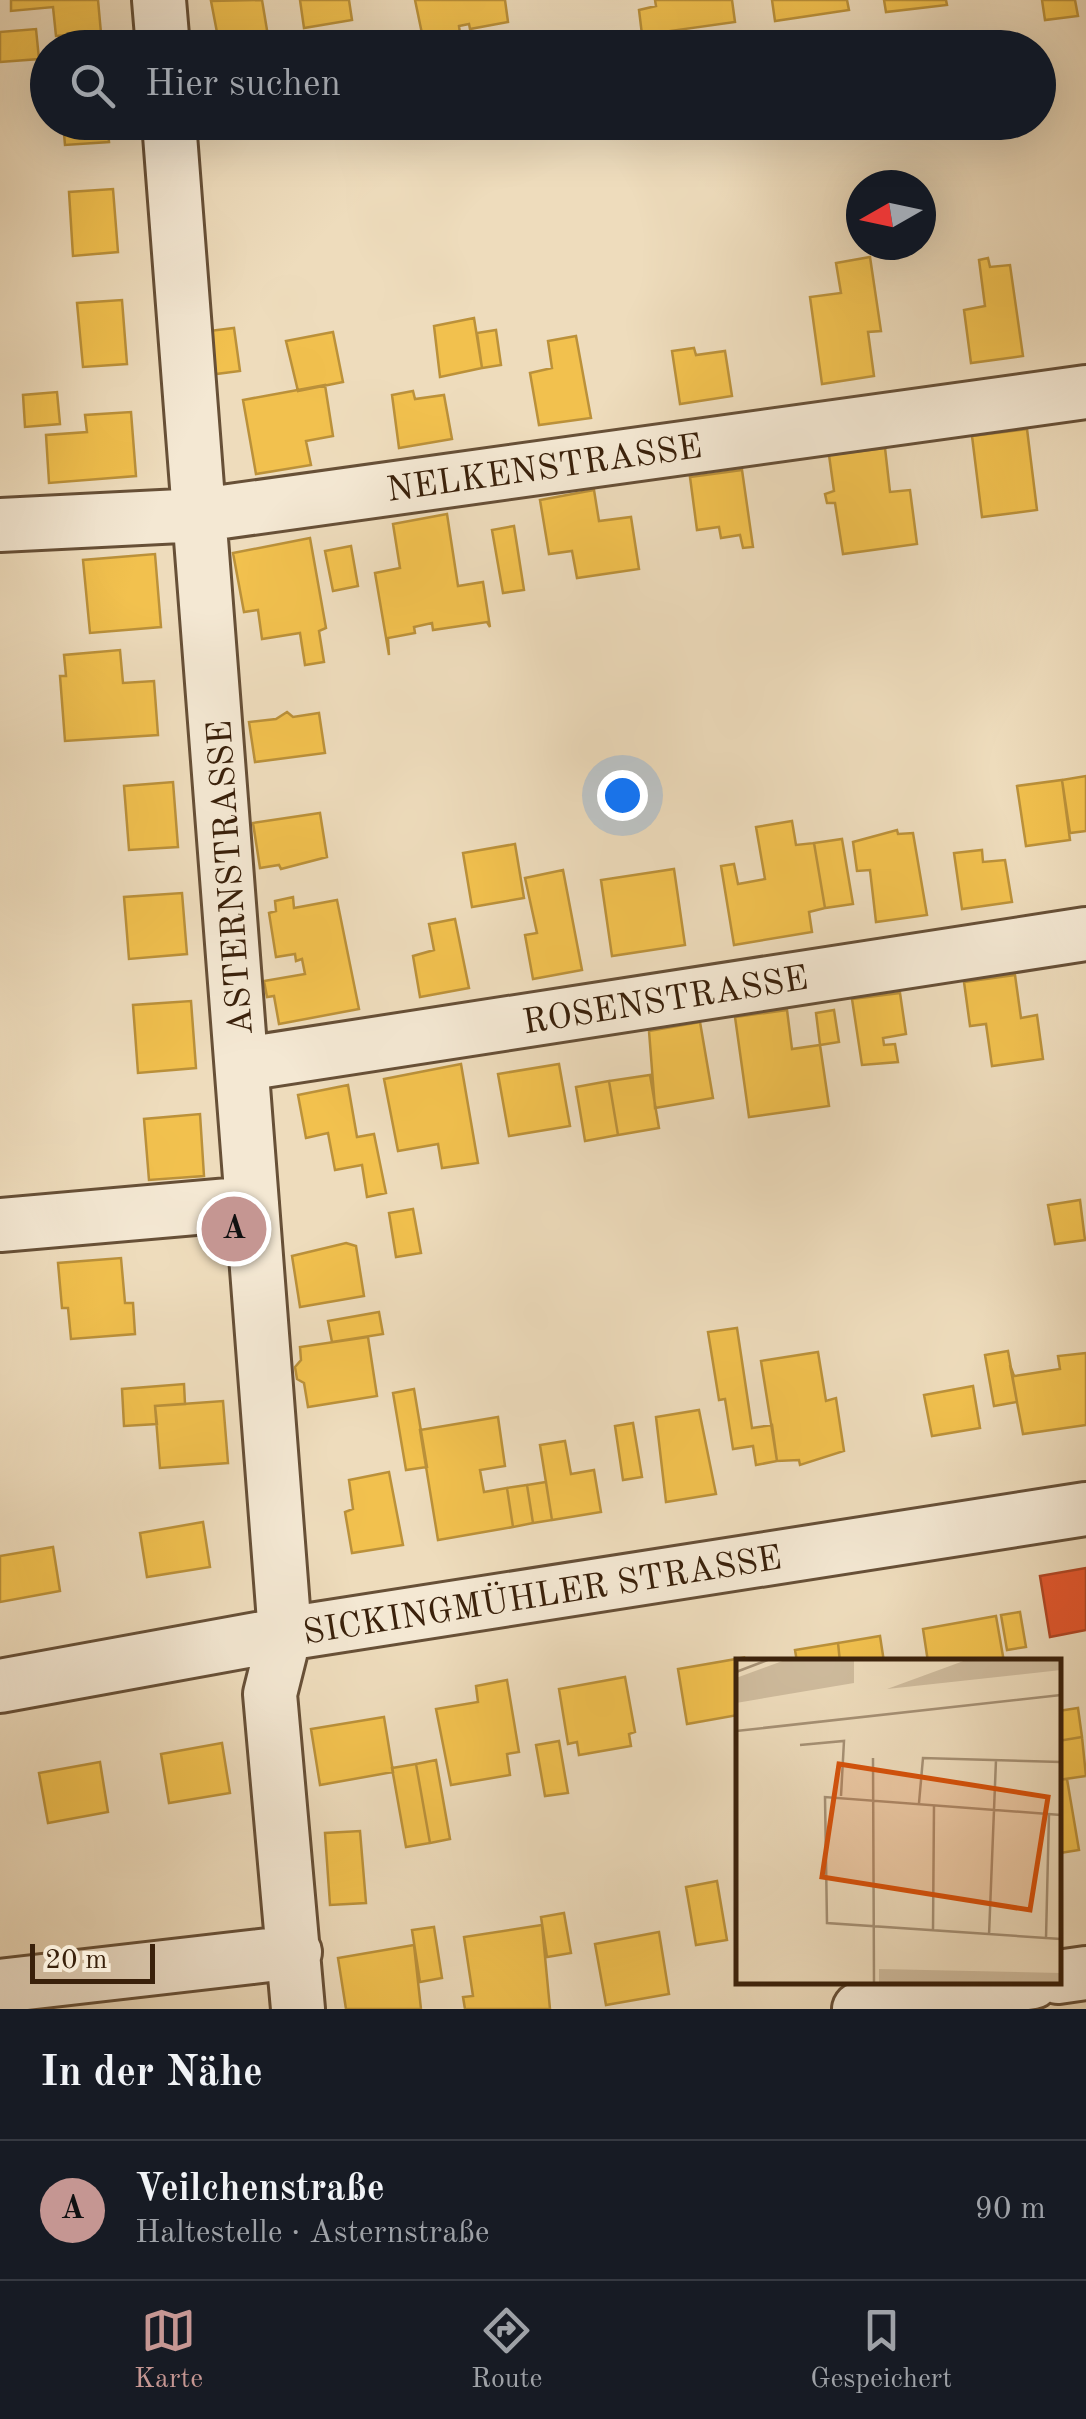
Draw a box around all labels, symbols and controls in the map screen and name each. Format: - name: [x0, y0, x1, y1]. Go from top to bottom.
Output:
- search box: [30, 30, 1056, 140]
- icon: search: [65, 58, 120, 113]
- text: Hier suchen: [145, 66, 341, 104]
- north arrow: [846, 170, 936, 260]
- street label: NELKENSTRASSE: [384, 430, 704, 509]
- street label: ASTERNSTRASSE: [203, 719, 260, 1036]
- your location: [597, 770, 648, 821]
- street label: ROSENSTRASSE: [520, 962, 811, 1041]
- pin: A: [202, 1192, 266, 1266]
- street label: SICKINGMÜHLER STRASSE: [300, 1535, 784, 1652]
- inset map: [736, 1659, 1061, 1984]
- scale bar: [30, 1939, 155, 1984]
- text: 20 m: [45, 1947, 108, 1975]
- text: In der Nähe: [40, 2053, 263, 2095]
- text: Veilchenstraße: [135, 2171, 385, 2209]
- text: A: [60, 2194, 85, 2226]
- text: 90 m: [975, 2194, 1046, 2226]
- text: Haltestelle · Asternstraße: [135, 2218, 490, 2250]
- tab: Karte: [134, 2303, 203, 2398]
- tab: Route: [471, 2303, 542, 2398]
- tab: Gespeichert: [810, 2303, 952, 2398]

